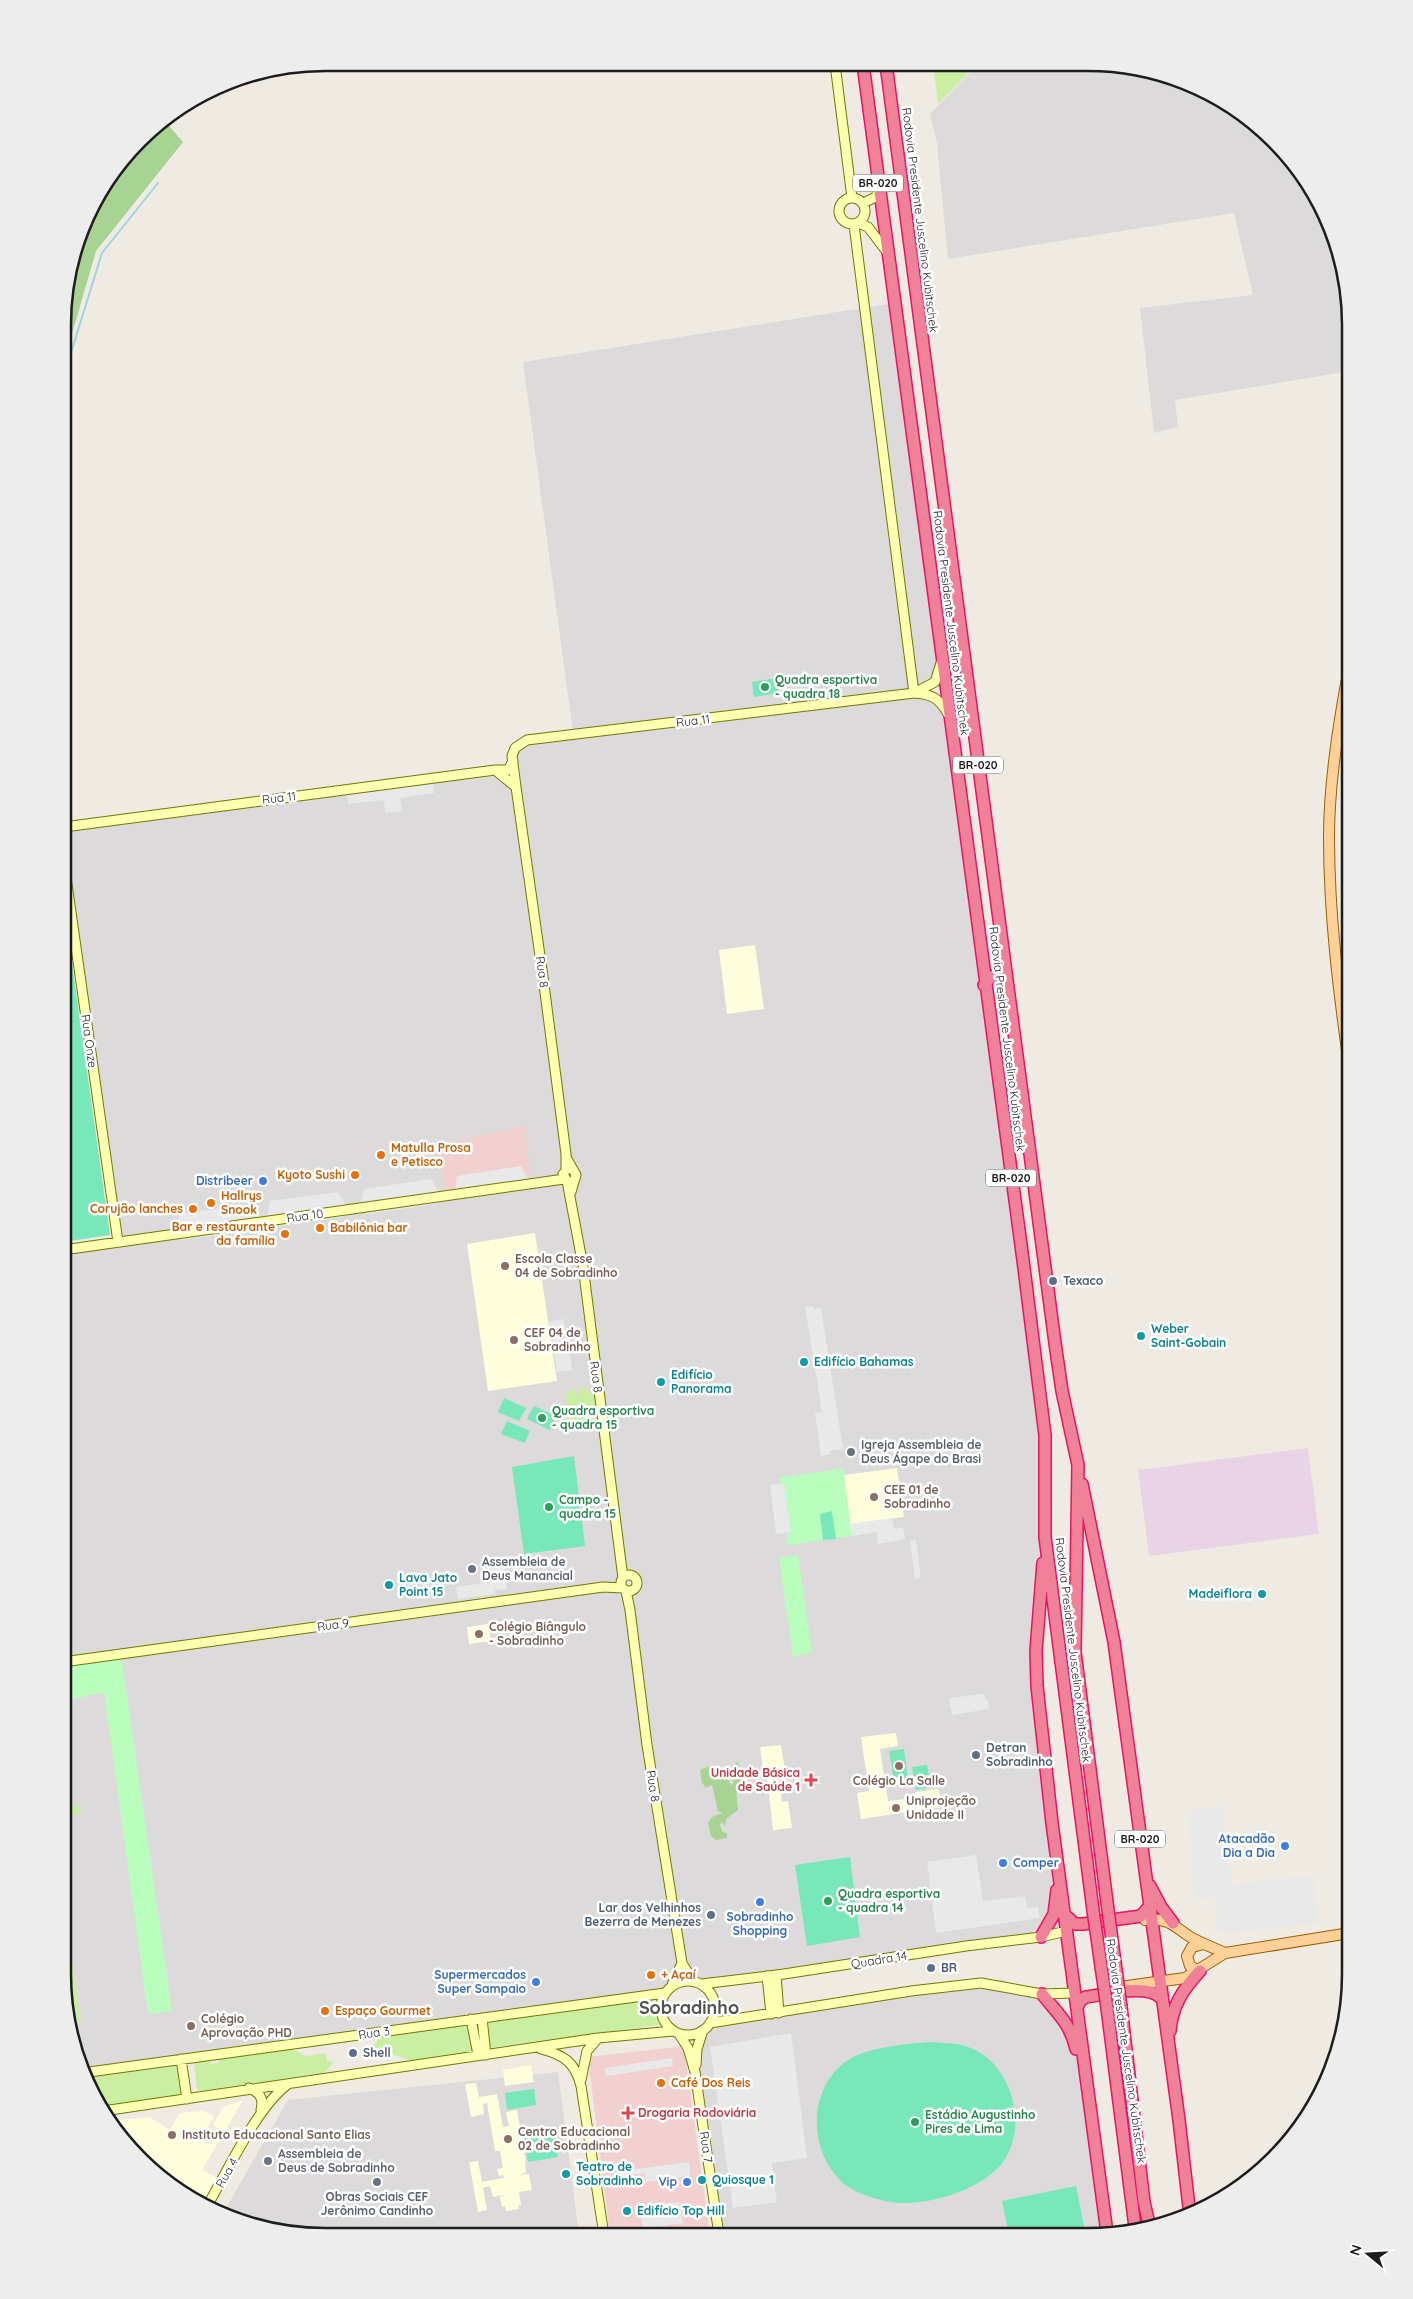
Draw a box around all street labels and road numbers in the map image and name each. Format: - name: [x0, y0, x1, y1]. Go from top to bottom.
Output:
- street label: Rodovia Presidente Juscelino Kubitschek: [899, 107, 942, 333]
- road number: BR-020: [853, 174, 903, 192]
- street label: Rodovia Presidente Juscelino Kubitschek: [930, 510, 973, 736]
- street label: Rua 11: [675, 711, 711, 730]
- road number: BR-020: [953, 756, 1003, 774]
- street label: Rua 11: [261, 788, 297, 807]
- street label: Rodovia Presidente Juscelino Kubitschek: [986, 926, 1029, 1152]
- street label: Rua 8: [533, 955, 552, 989]
- street label: Rua Onze: [78, 1013, 101, 1069]
- road number: BR-020: [986, 1170, 1036, 1186]
- street label: Rua 10: [286, 1206, 324, 1225]
- street label: Rua 8: [587, 1360, 606, 1394]
- street label: Rodovia Presidente Juscelino Kubitschek: [1052, 1537, 1095, 1763]
- street label: Rua 9: [316, 1615, 350, 1634]
- street label: Rua 8: [644, 1769, 663, 1803]
- road number: BR-020: [1115, 1830, 1165, 1848]
- street label: Rodovia Presidente Juscelino Kubitschek: [1103, 1938, 1150, 2164]
- street label: Quadra 14: [850, 1948, 908, 1971]
- street label: Rua 3: [357, 2023, 391, 2042]
- street label: Rua 7: [697, 2130, 716, 2164]
- street label: Rua 4: [212, 2155, 241, 2190]

